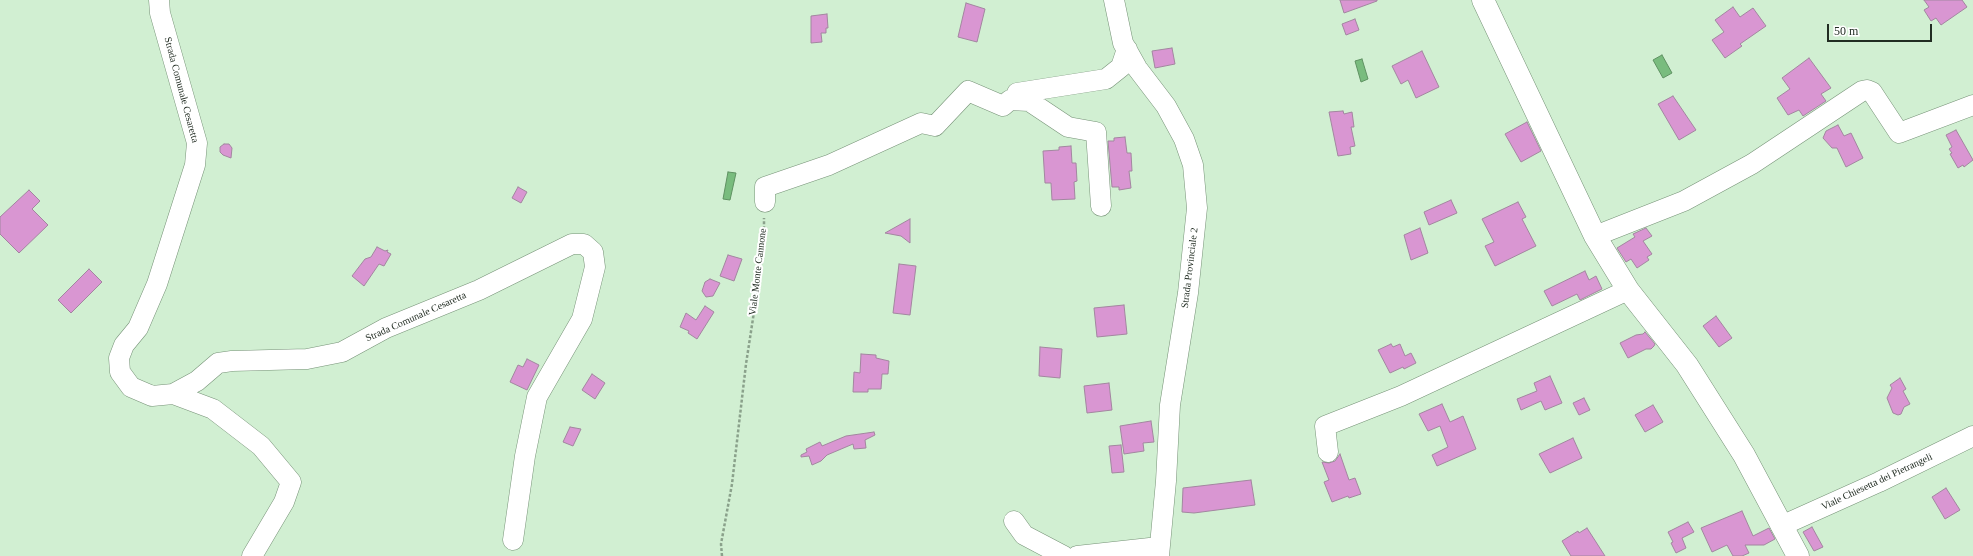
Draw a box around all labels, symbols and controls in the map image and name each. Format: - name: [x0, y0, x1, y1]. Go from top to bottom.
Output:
- scale bar: [1829, 16, 1934, 42]
- text: 50 m: [1834, 24, 1858, 38]
- street label: Strada Comunale Cesaretta: [161, 36, 201, 144]
- street label: Strada Provinciale 2: [1179, 227, 1201, 309]
- street label: Viale Monte Cannone: [747, 228, 769, 316]
- street label: Strada Comunale Cesaretta: [364, 289, 468, 345]
- street label: Viale Chiesetta dei Pietrangeli: [1819, 451, 1935, 513]

